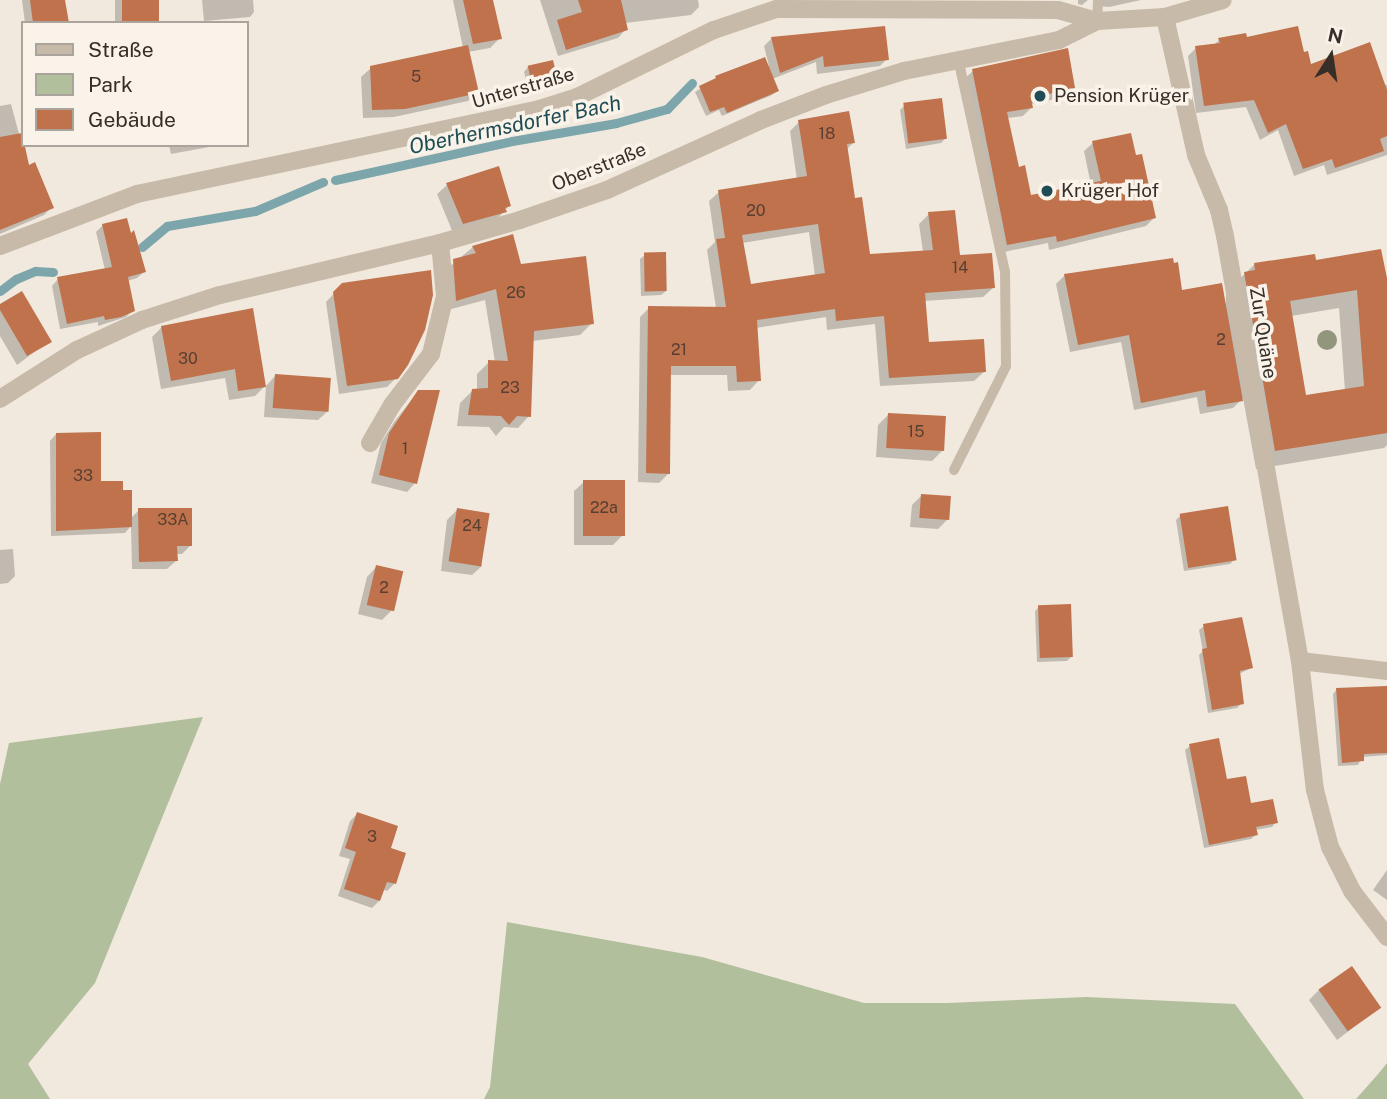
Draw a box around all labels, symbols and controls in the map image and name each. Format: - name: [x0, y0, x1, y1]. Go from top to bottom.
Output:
- legend: [21, 21, 248, 147]
- north arrow: [1296, 21, 1366, 91]
- text: N: [1326, 23, 1345, 48]
- text: Straße: [88, 37, 154, 62]
- street label: Unterstraße: [469, 63, 577, 113]
- house number: 5: [411, 67, 421, 87]
- text: Park: [88, 72, 133, 97]
- place label: Pension Krüger: [1054, 85, 1189, 107]
- marker: Pension Krüger: [1032, 88, 1048, 104]
- water label: Oberhermsdorfer Bach: [407, 90, 623, 160]
- text: Gebäude: [88, 107, 176, 132]
- house number: 18: [819, 124, 835, 144]
- street label: Oberstraße: [549, 138, 649, 196]
- place label: Krüger Hof: [1061, 180, 1159, 202]
- marker: Krüger Hof: [1039, 183, 1055, 199]
- house number: 20: [746, 201, 766, 221]
- house number: 14: [952, 258, 968, 278]
- house number: 26: [506, 283, 526, 303]
- street label: Zur Quäne: [1244, 285, 1282, 381]
- house number: 2: [1216, 330, 1226, 350]
- house number: 21: [671, 340, 687, 360]
- house number: 30: [178, 349, 198, 369]
- house number: 23: [500, 378, 520, 398]
- house number: 15: [908, 422, 924, 442]
- house number: 1: [402, 439, 408, 459]
- house number: 33: [73, 466, 93, 486]
- house number: 22a: [590, 498, 618, 518]
- house number: 33A: [157, 510, 189, 530]
- house number: 24: [462, 516, 482, 536]
- house number: 2: [379, 578, 389, 598]
- house number: 3: [367, 827, 377, 847]

